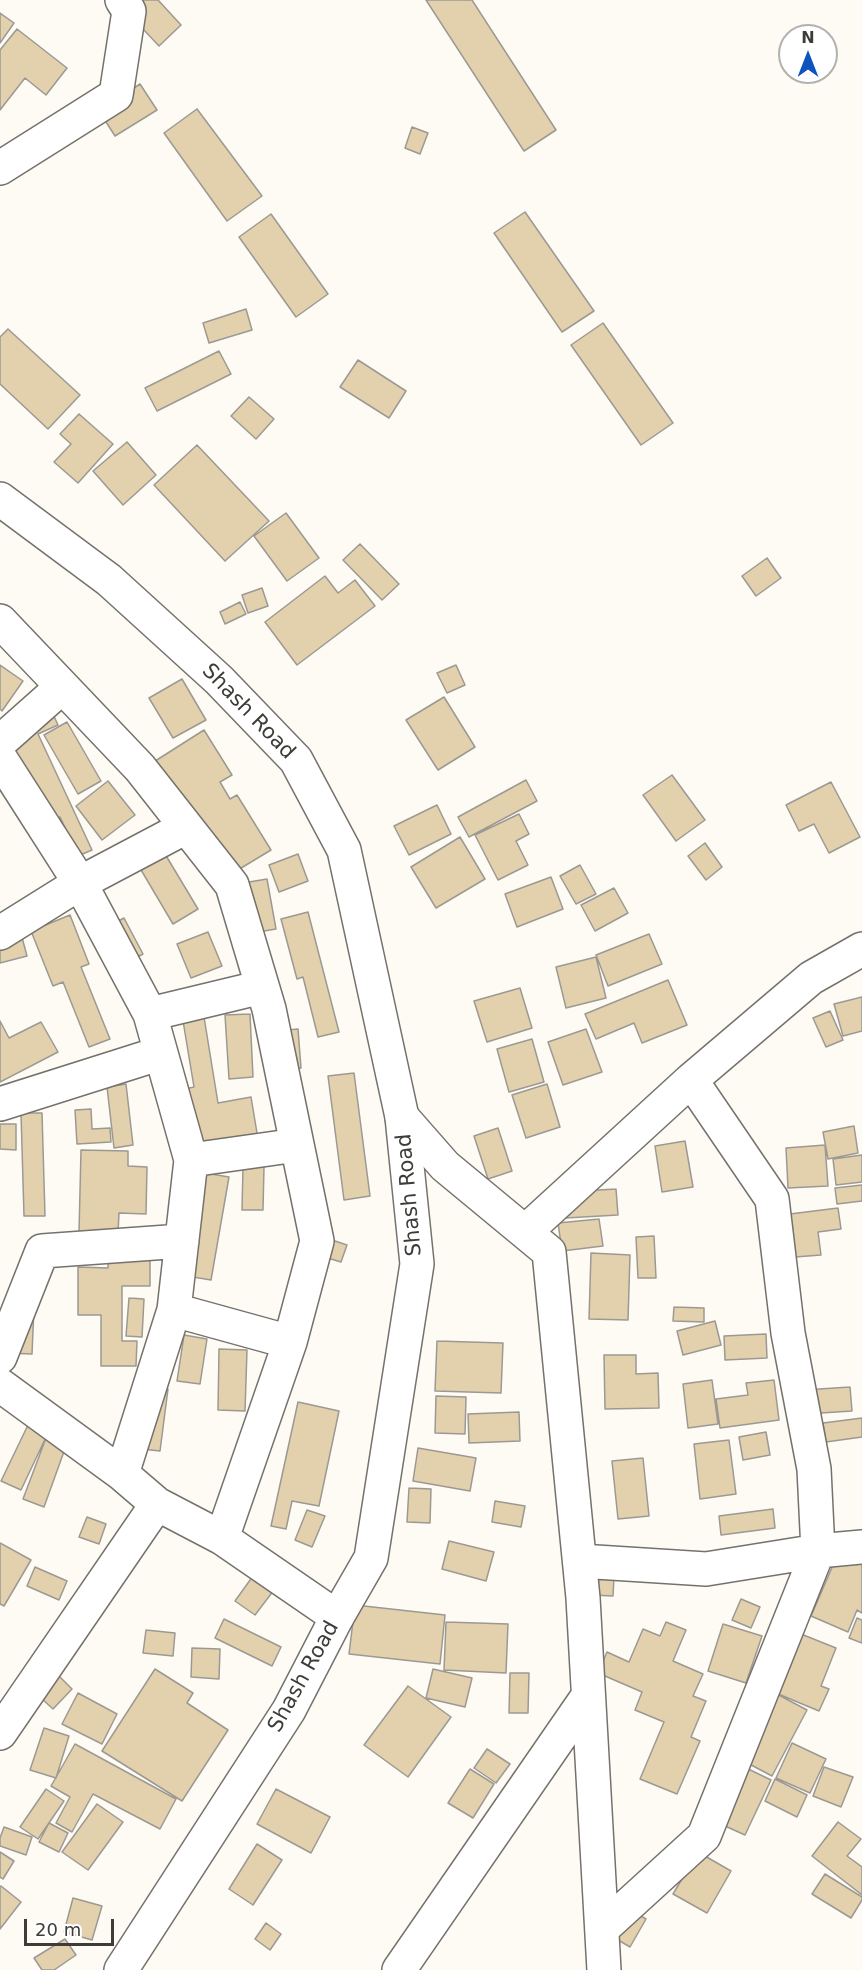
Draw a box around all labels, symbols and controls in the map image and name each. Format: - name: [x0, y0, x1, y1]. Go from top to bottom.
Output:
- north arrow: [778, 24, 838, 84]
- text: N: [801, 28, 815, 47]
- street label: Shash Road: [196, 659, 300, 765]
- street label: Shash Road: [392, 1133, 428, 1257]
- street label: Shash Road: [263, 1617, 345, 1737]
- scale bar: [27, 1907, 117, 1945]
- text: 20 m: [35, 1919, 81, 1940]

